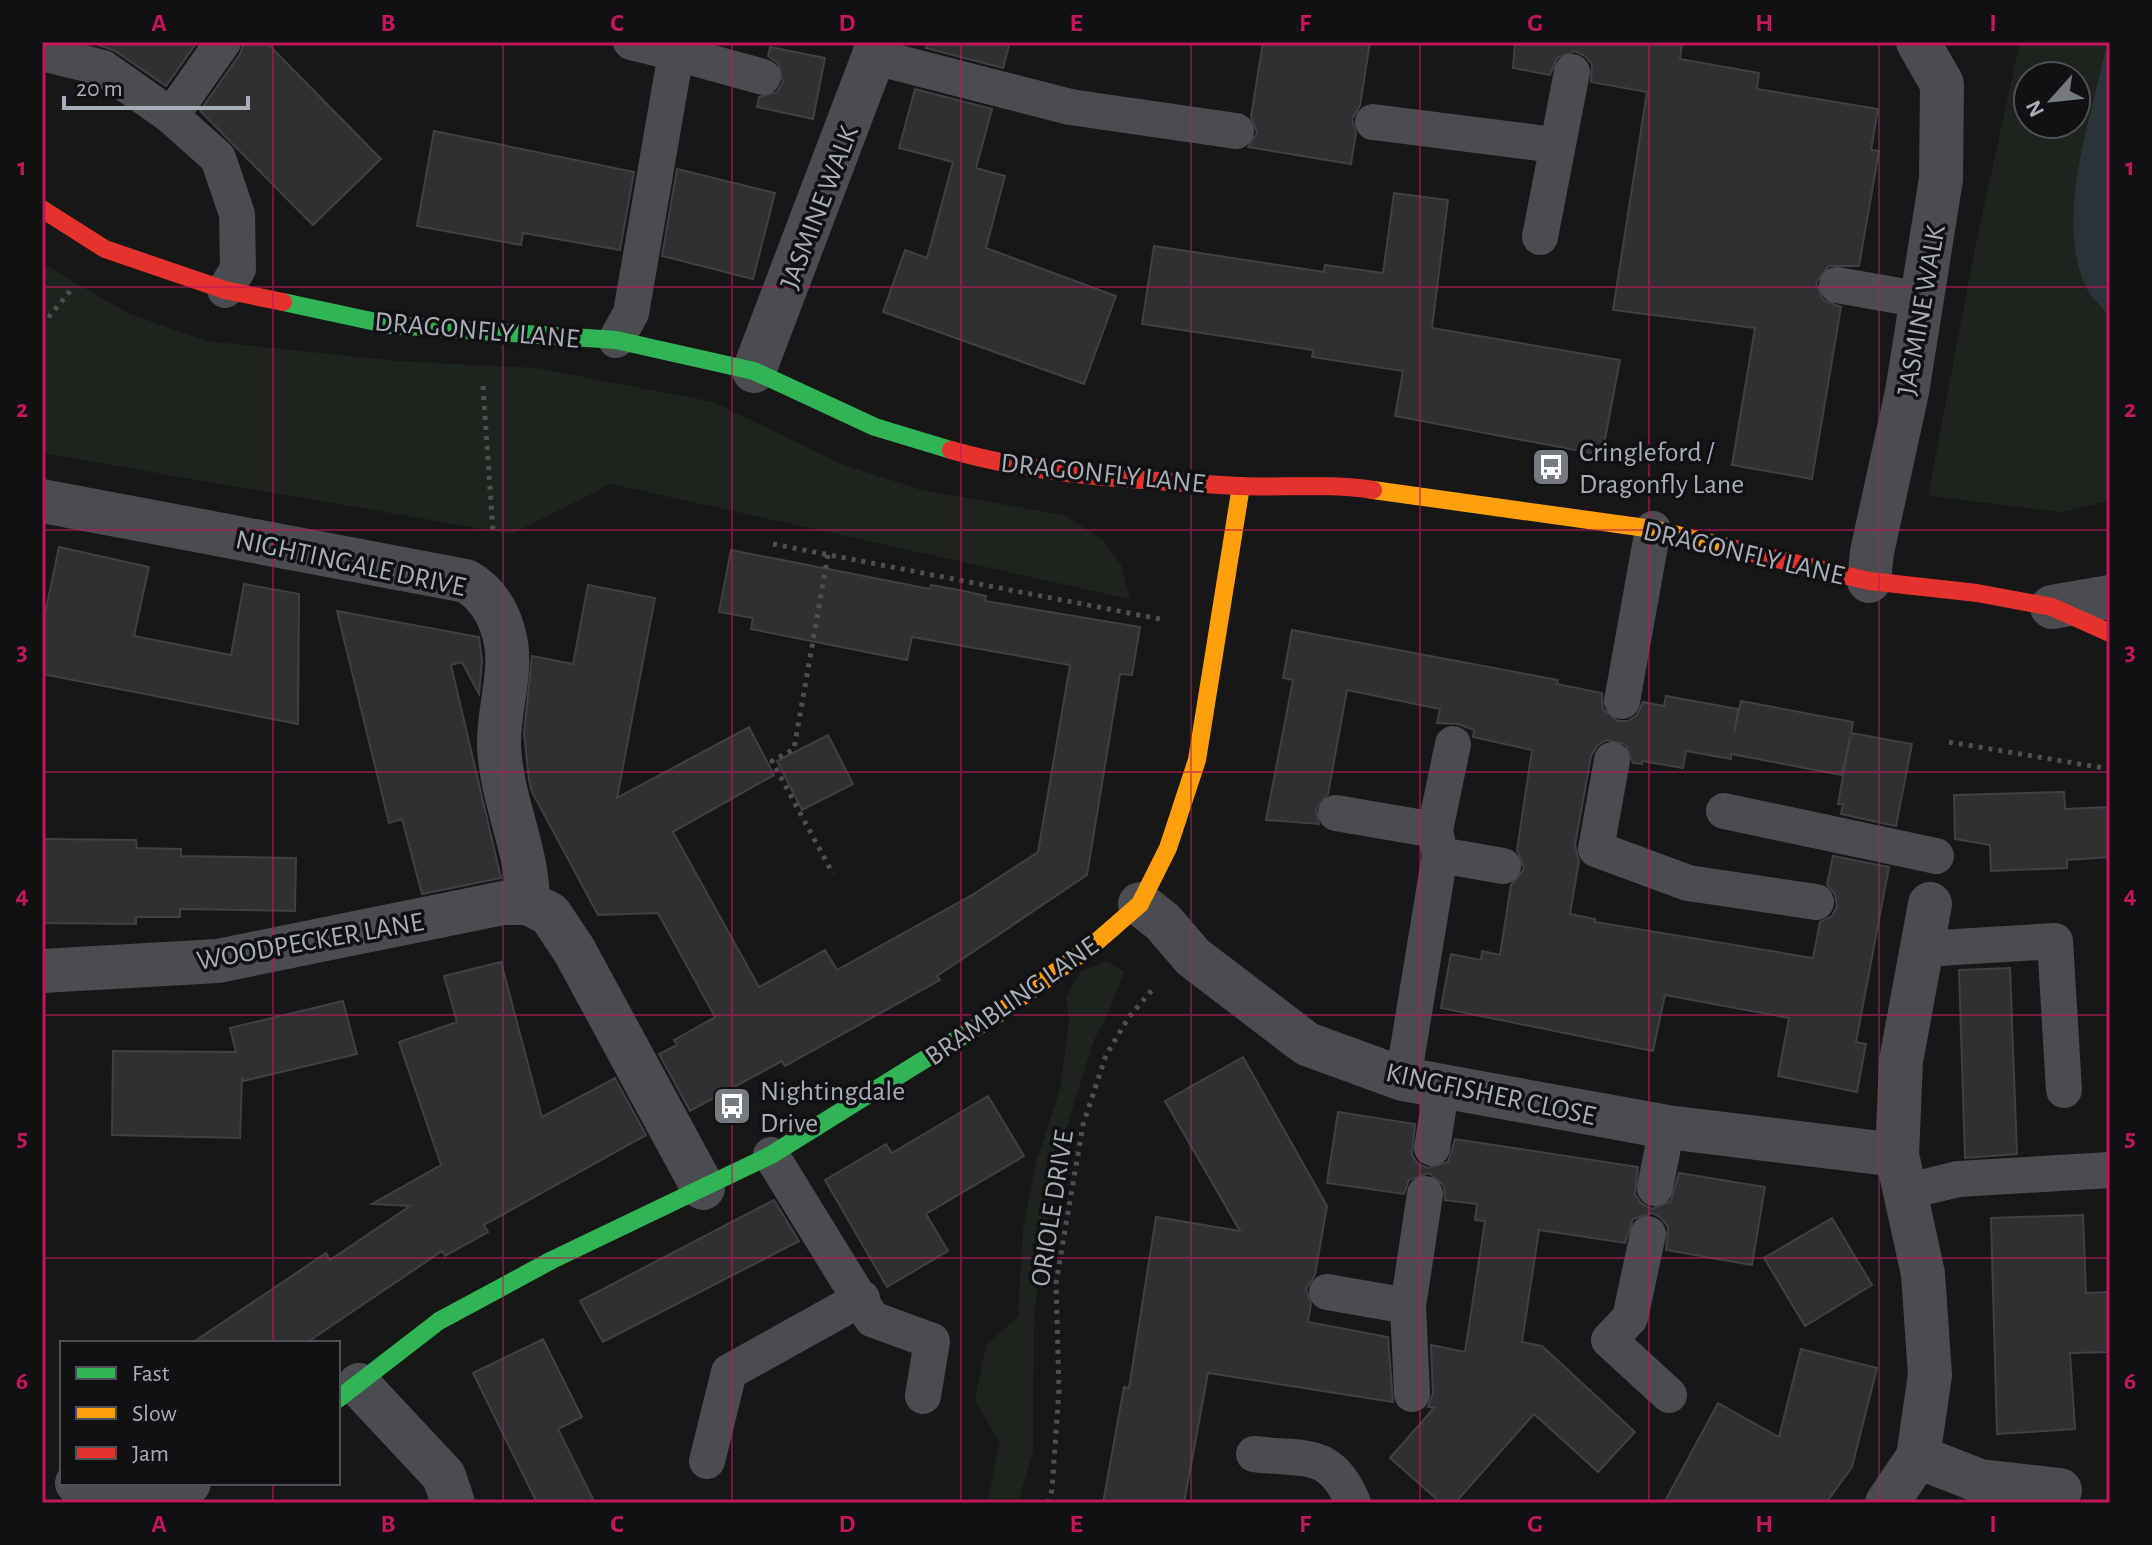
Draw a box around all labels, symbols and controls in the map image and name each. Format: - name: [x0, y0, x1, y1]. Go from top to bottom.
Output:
- text: A: [151, 10, 167, 36]
- text: B: [380, 10, 396, 36]
- text: C: [610, 10, 624, 36]
- text: D: [838, 10, 856, 36]
- text: E: [1069, 10, 1083, 36]
- text: F: [1299, 10, 1312, 36]
- text: G: [1527, 10, 1543, 36]
- text: H: [1755, 10, 1773, 36]
- text: I: [1989, 10, 1997, 36]
- scale bar: [64, 60, 248, 110]
- north arrow: [2012, 60, 2092, 140]
- text: 20 m: [76, 77, 123, 101]
- text: N: [2022, 97, 2048, 120]
- street label: JASMINE WALK: [776, 122, 864, 293]
- text: 1: [17, 154, 27, 180]
- text: 1: [2125, 154, 2135, 180]
- street label: JASMINE WALK: [1893, 222, 1951, 398]
- street label: DRAGONFLY LANE: [373, 308, 580, 354]
- text: 2: [16, 396, 28, 422]
- text: 2: [2124, 396, 2136, 422]
- place label: Cringleford / Dragonfly Lane: [1579, 439, 1744, 499]
- bus stop icon: Cringleford / Dragonfly Lane: [1530, 446, 1572, 488]
- street label: DRAGONFLY LANE: [999, 449, 1206, 499]
- street label: DRAGONFLY LANE: [1640, 517, 1847, 591]
- street label: NIGHTINGALE DRIVE: [233, 526, 468, 602]
- text: 3: [16, 639, 28, 665]
- text: 3: [2124, 639, 2136, 665]
- text: 4: [15, 882, 29, 908]
- text: 4: [2123, 882, 2137, 908]
- street label: WOODPECKER LANE: [195, 908, 426, 976]
- street label: BRAMBLING LANE: [921, 932, 1104, 1071]
- street label: KINGFISHER CLOSE: [1383, 1059, 1598, 1131]
- place label: Nightingdale Drive: [760, 1078, 905, 1138]
- bus stop icon: Nightingdale Drive: [711, 1085, 753, 1127]
- text: 5: [16, 1125, 28, 1151]
- text: 5: [2124, 1125, 2136, 1151]
- street label: ORIOLE DRIVE: [1027, 1128, 1079, 1288]
- legend: [60, 1341, 340, 1485]
- text: Fast: [132, 1362, 170, 1386]
- text: 6: [16, 1368, 28, 1394]
- text: 6: [2124, 1368, 2136, 1394]
- text: Slow: [132, 1402, 177, 1426]
- text: Jam: [132, 1442, 169, 1466]
- text: A: [151, 1511, 167, 1537]
- text: B: [380, 1511, 396, 1537]
- text: C: [610, 1511, 624, 1537]
- text: D: [838, 1511, 856, 1537]
- text: E: [1069, 1511, 1083, 1537]
- text: F: [1299, 1511, 1312, 1537]
- text: G: [1527, 1511, 1543, 1537]
- text: H: [1755, 1511, 1773, 1537]
- text: I: [1989, 1511, 1997, 1537]

